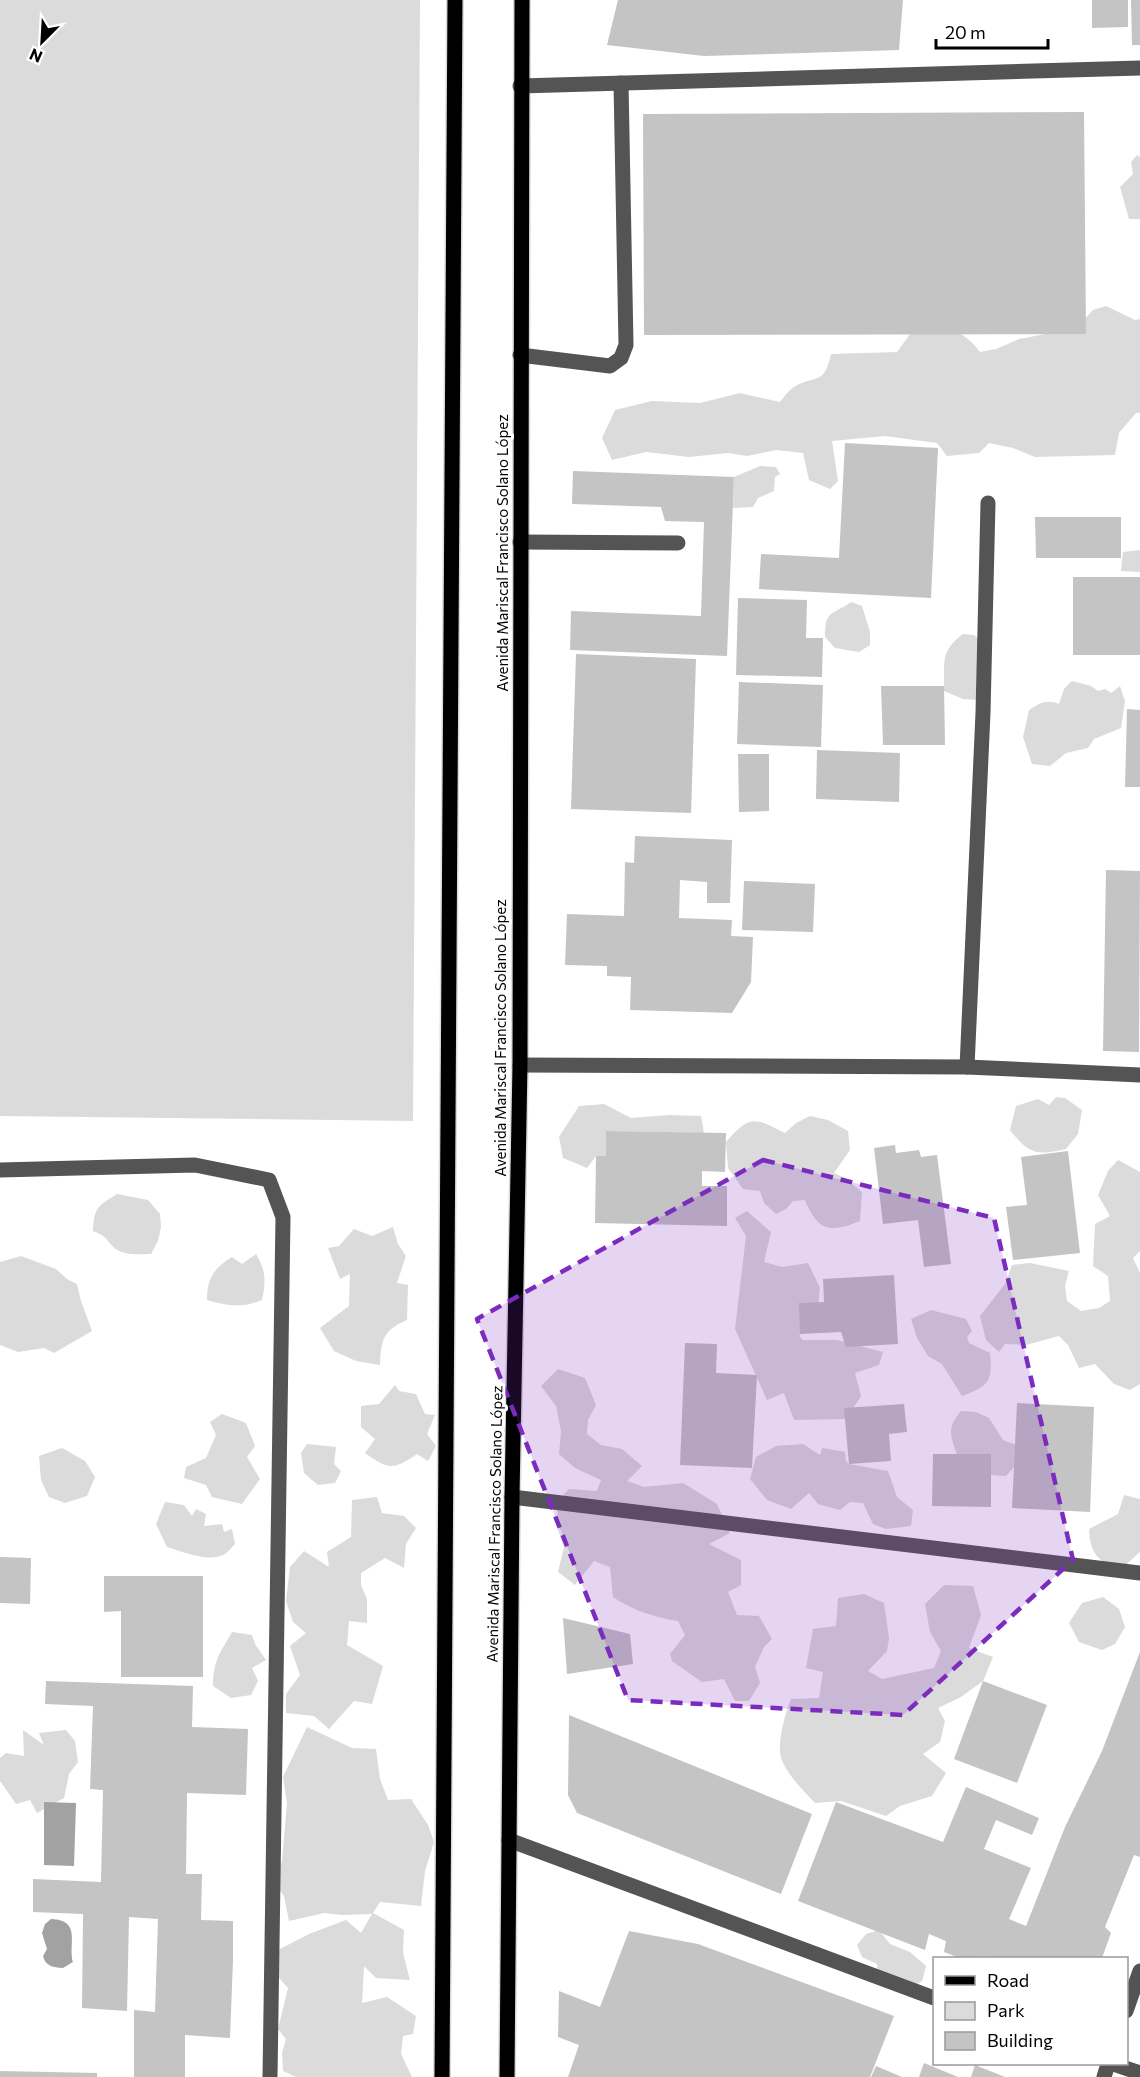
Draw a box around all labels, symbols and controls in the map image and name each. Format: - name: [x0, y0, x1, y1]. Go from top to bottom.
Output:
- north arrow: [12, 12, 72, 72]
- scale bar: [936, 12, 1048, 50]
- text: 20 m: [945, 21, 986, 43]
- text: N: [26, 45, 45, 67]
- street label: Avenida Mariscal Francisco Solano López: [493, 414, 511, 692]
- street label: Avenida Mariscal Francisco Solano López: [491, 899, 509, 1177]
- street label: Avenida Mariscal Francisco Solano López: [483, 1385, 505, 1663]
- legend: [933, 1957, 1128, 2065]
- text: Road: [987, 1969, 1029, 1991]
- text: Park: [987, 1999, 1025, 2021]
- text: Building: [987, 2029, 1053, 2051]

